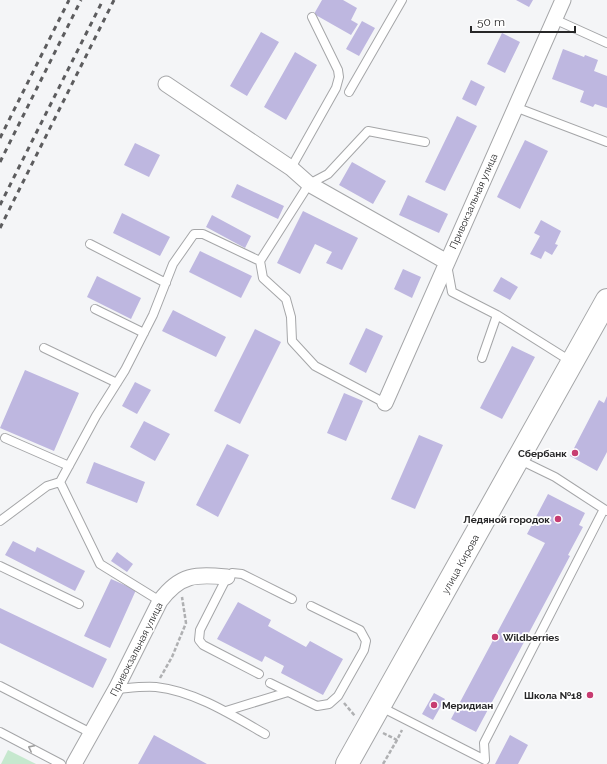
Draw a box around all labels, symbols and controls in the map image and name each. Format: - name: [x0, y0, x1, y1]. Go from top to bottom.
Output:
- scale bar: [471, 8, 575, 34]
- text: 50 m: [477, 15, 505, 29]
- street label: Привокзальная улица: [447, 152, 500, 251]
- place label: Сбербанк: [518, 448, 567, 459]
- marker: Сбербанк: [570, 448, 580, 458]
- place label: Ледяной городок: [463, 514, 550, 525]
- marker: Ледяной городок: [553, 514, 563, 524]
- street label: улица Кирова: [440, 533, 481, 596]
- street label: Привокзальная улица: [108, 601, 165, 698]
- marker: Wildberries: [490, 632, 500, 642]
- place label: Wildberries: [503, 632, 559, 643]
- place label: Школа №18: [524, 690, 582, 701]
- marker: Школа №18: [585, 690, 595, 700]
- marker: Меридиан: [429, 700, 439, 710]
- place label: Меридиан: [442, 700, 493, 711]
- one-way arrow: [28, 745, 35, 753]

